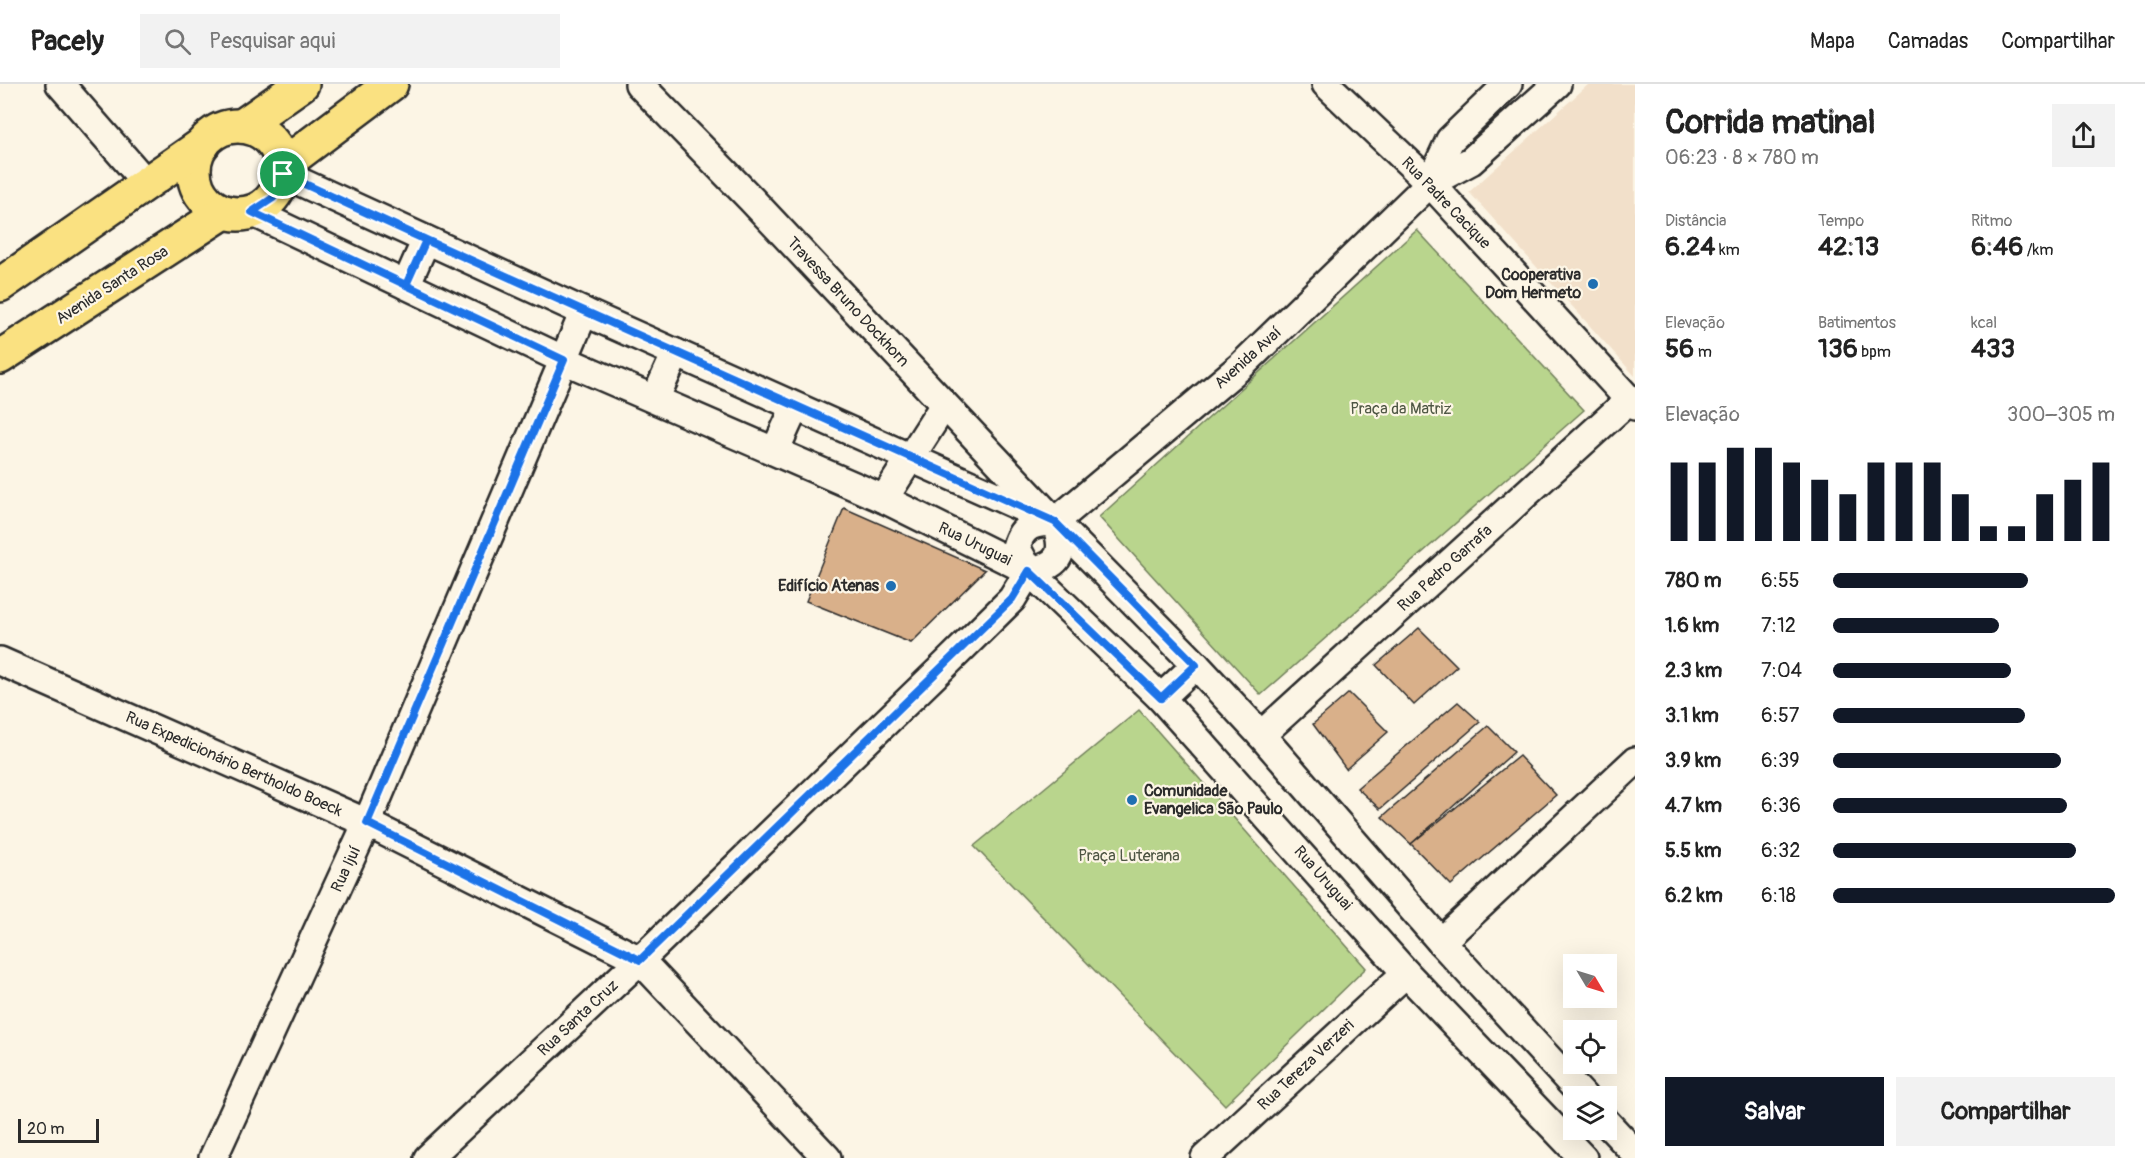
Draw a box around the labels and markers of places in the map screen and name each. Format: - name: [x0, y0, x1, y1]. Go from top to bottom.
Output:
- pin: [257, 148, 308, 199]
- place label: Cooperativa Dom Hermeto: [1485, 265, 1582, 303]
- marker: Cooperativa Dom Hermeto: [1586, 277, 1600, 291]
- place label: Edifício Atenas: [778, 576, 880, 596]
- marker: Edifício Atenas: [884, 579, 898, 593]
- place label: Comunidade Evangelica São Paulo: [1144, 781, 1283, 819]
- marker: Comunidade Evangelica São Paulo: [1125, 793, 1139, 807]

